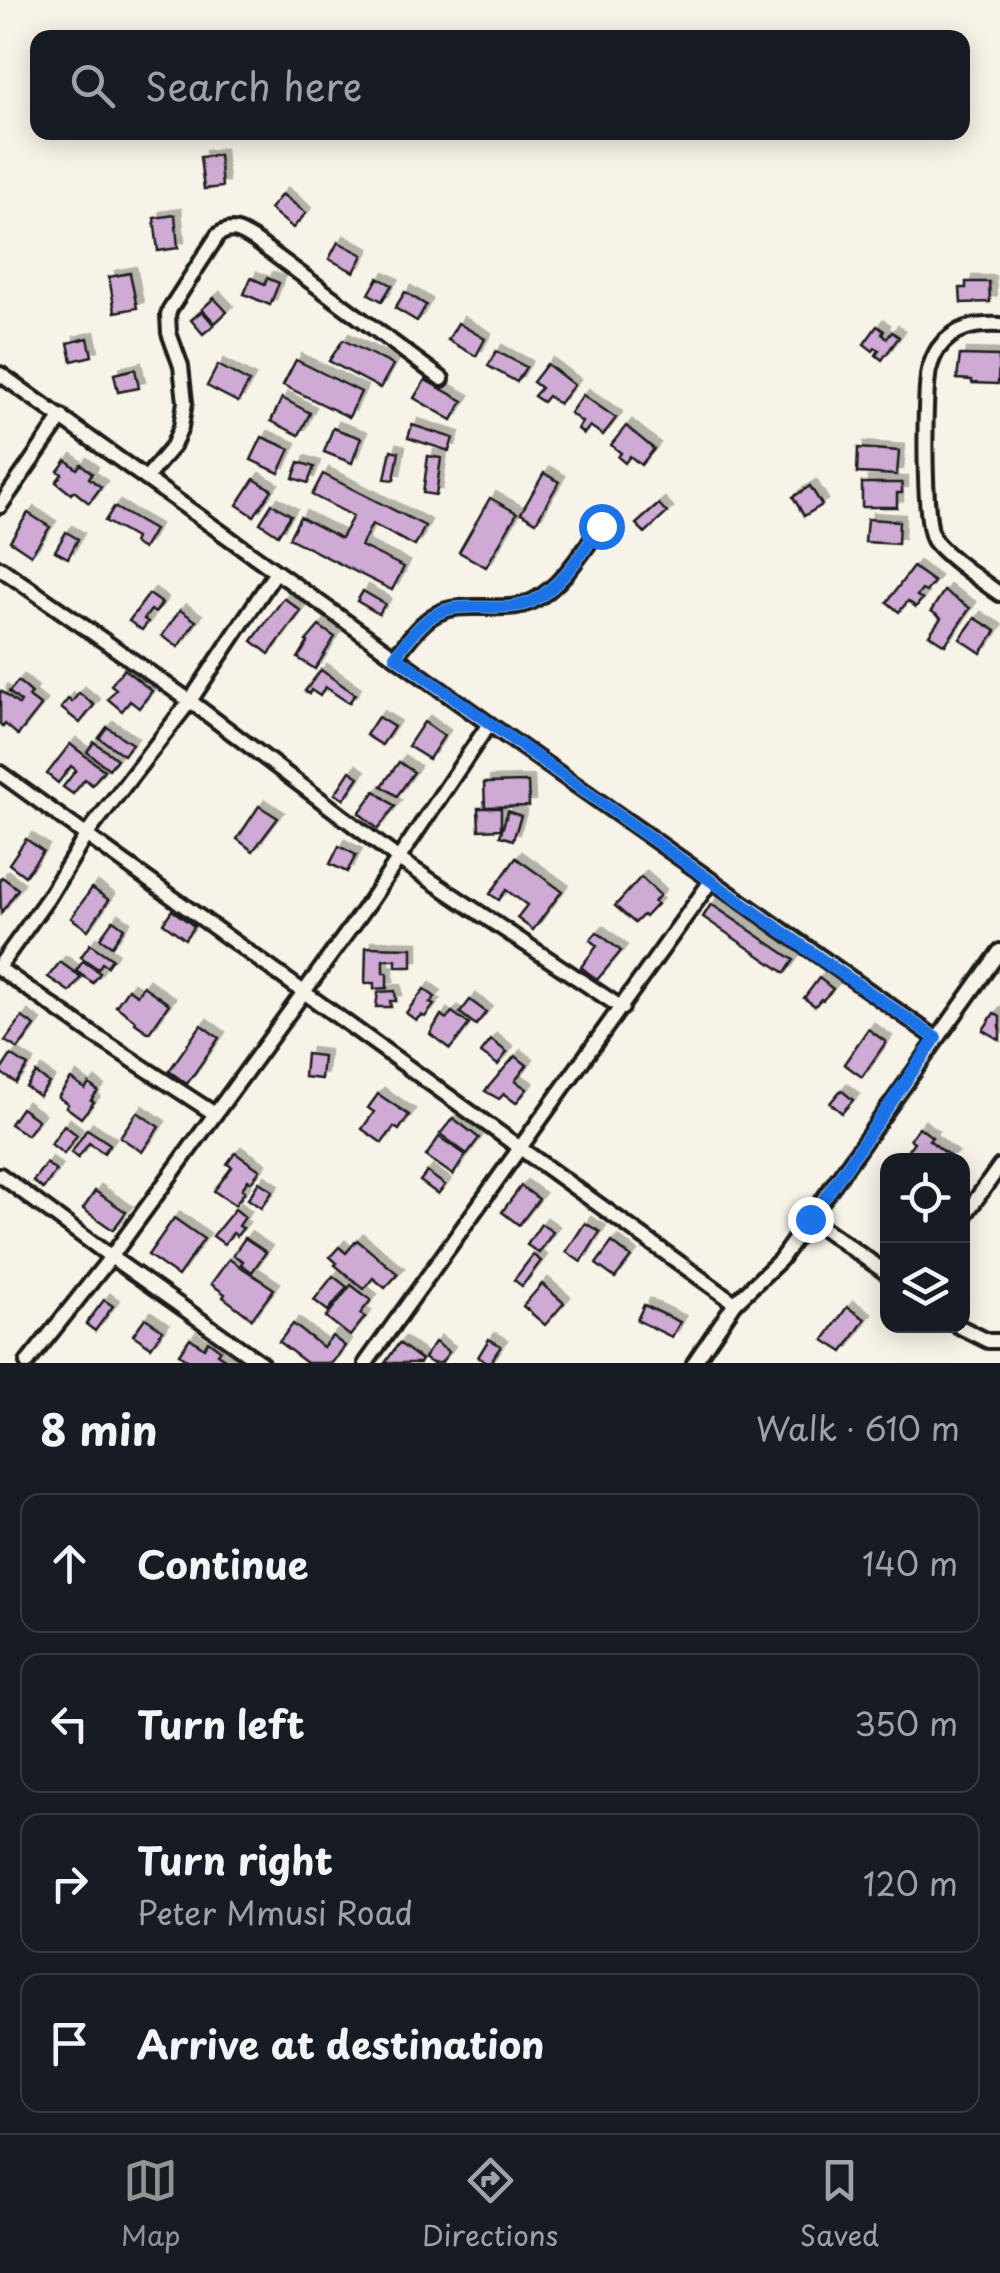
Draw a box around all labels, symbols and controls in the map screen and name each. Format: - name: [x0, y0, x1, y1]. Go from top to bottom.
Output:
- search box: [30, 30, 970, 140]
- text: Search here: [145, 57, 362, 114]
- icon: search: [65, 58, 120, 113]
- route start: [579, 504, 625, 550]
- map controls: [880, 1153, 970, 1333]
- button: locate: [880, 1153, 970, 1243]
- route end: [788, 1197, 834, 1243]
- button: layers: [880, 1243, 970, 1333]
- text: 8 min: [40, 1397, 158, 1460]
- text: Walk · 610 m: [756, 1404, 960, 1452]
- text: Continue: [137, 1535, 308, 1592]
- icon: ahead: [42, 1536, 97, 1591]
- text: 140 m: [862, 1539, 958, 1587]
- text: Turn left: [137, 1695, 305, 1752]
- icon: left: [42, 1696, 97, 1751]
- text: 350 m: [854, 1699, 958, 1747]
- text: Turn right: [137, 1831, 333, 1888]
- icon: right: [42, 1856, 97, 1911]
- text: 120 m: [863, 1859, 958, 1907]
- text: Peter Mmusi Road: [137, 1888, 413, 1936]
- text: Arrive at destination: [137, 2015, 545, 2072]
- icon: arrive: [42, 2016, 97, 2071]
- tab: Map: [121, 2153, 181, 2256]
- tab: Directions: [422, 2153, 558, 2256]
- tab: Saved: [800, 2153, 879, 2256]

